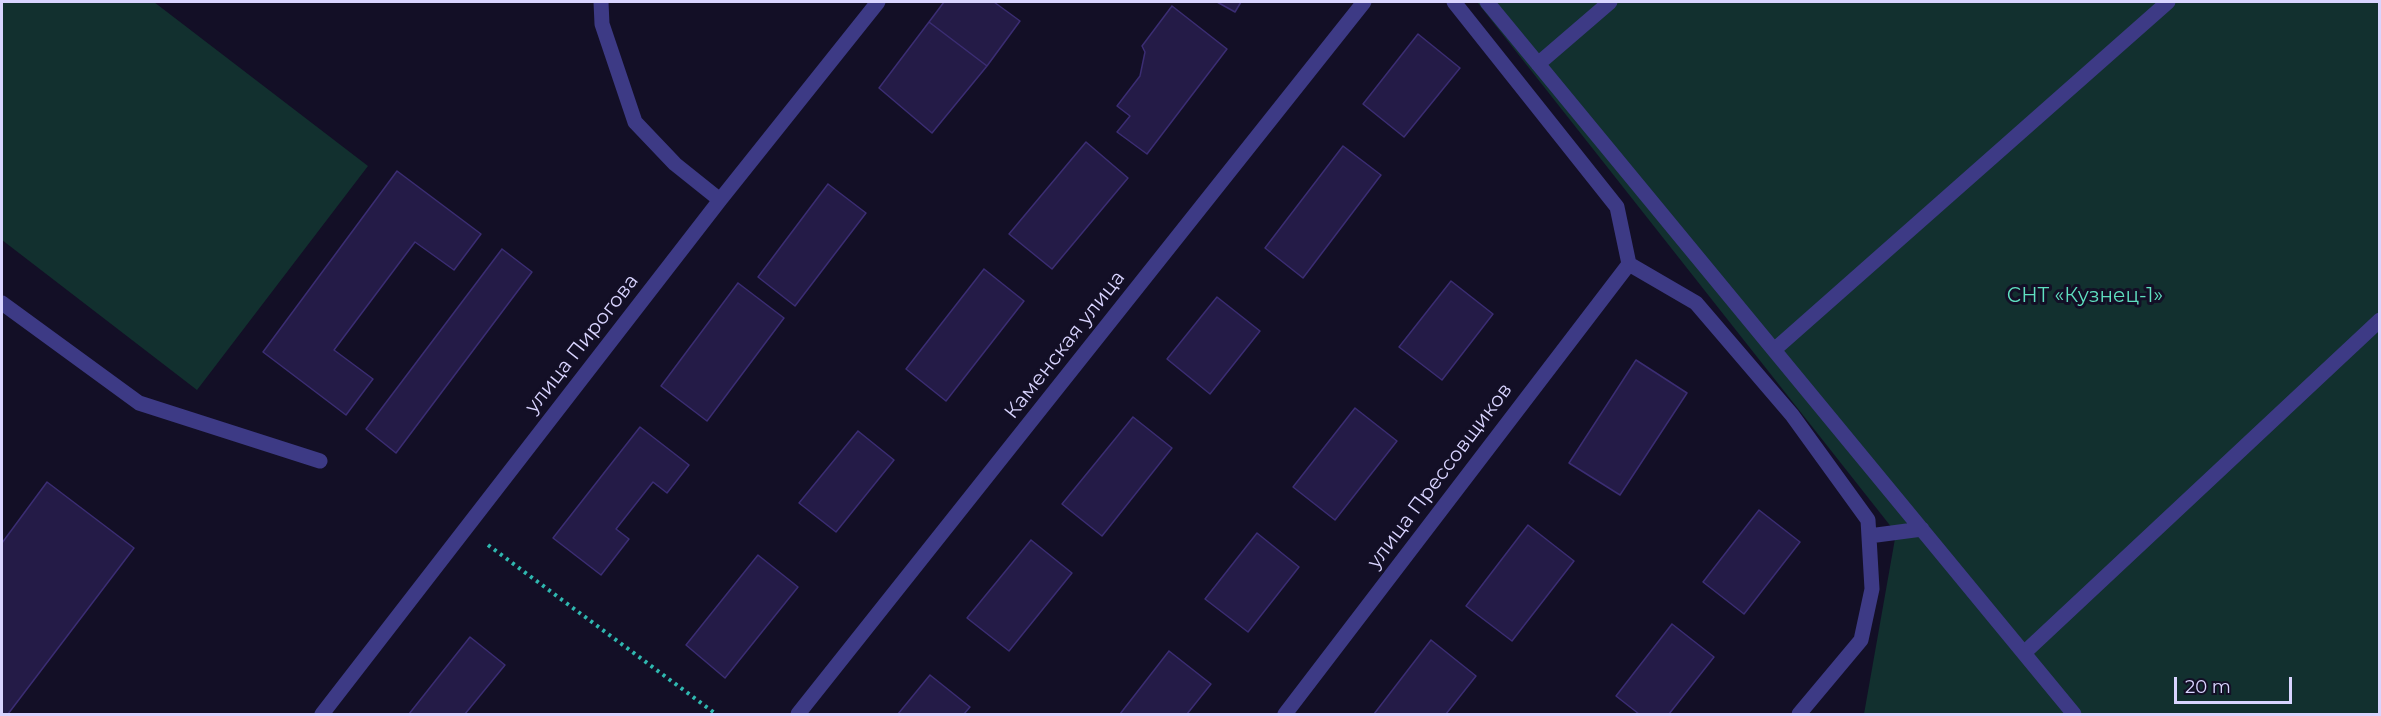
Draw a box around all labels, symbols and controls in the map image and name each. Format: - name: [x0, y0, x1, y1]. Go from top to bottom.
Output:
- street label: Каменская улица: [1000, 266, 1130, 424]
- street label: улица Пирогова: [520, 270, 644, 418]
- park label: СНТ «Кузнец-1»: [2007, 284, 2163, 308]
- street label: улица Прессовщиков: [1362, 379, 1518, 573]
- scale bar: [2177, 665, 2296, 703]
- text: 20 m: [2185, 676, 2231, 698]

